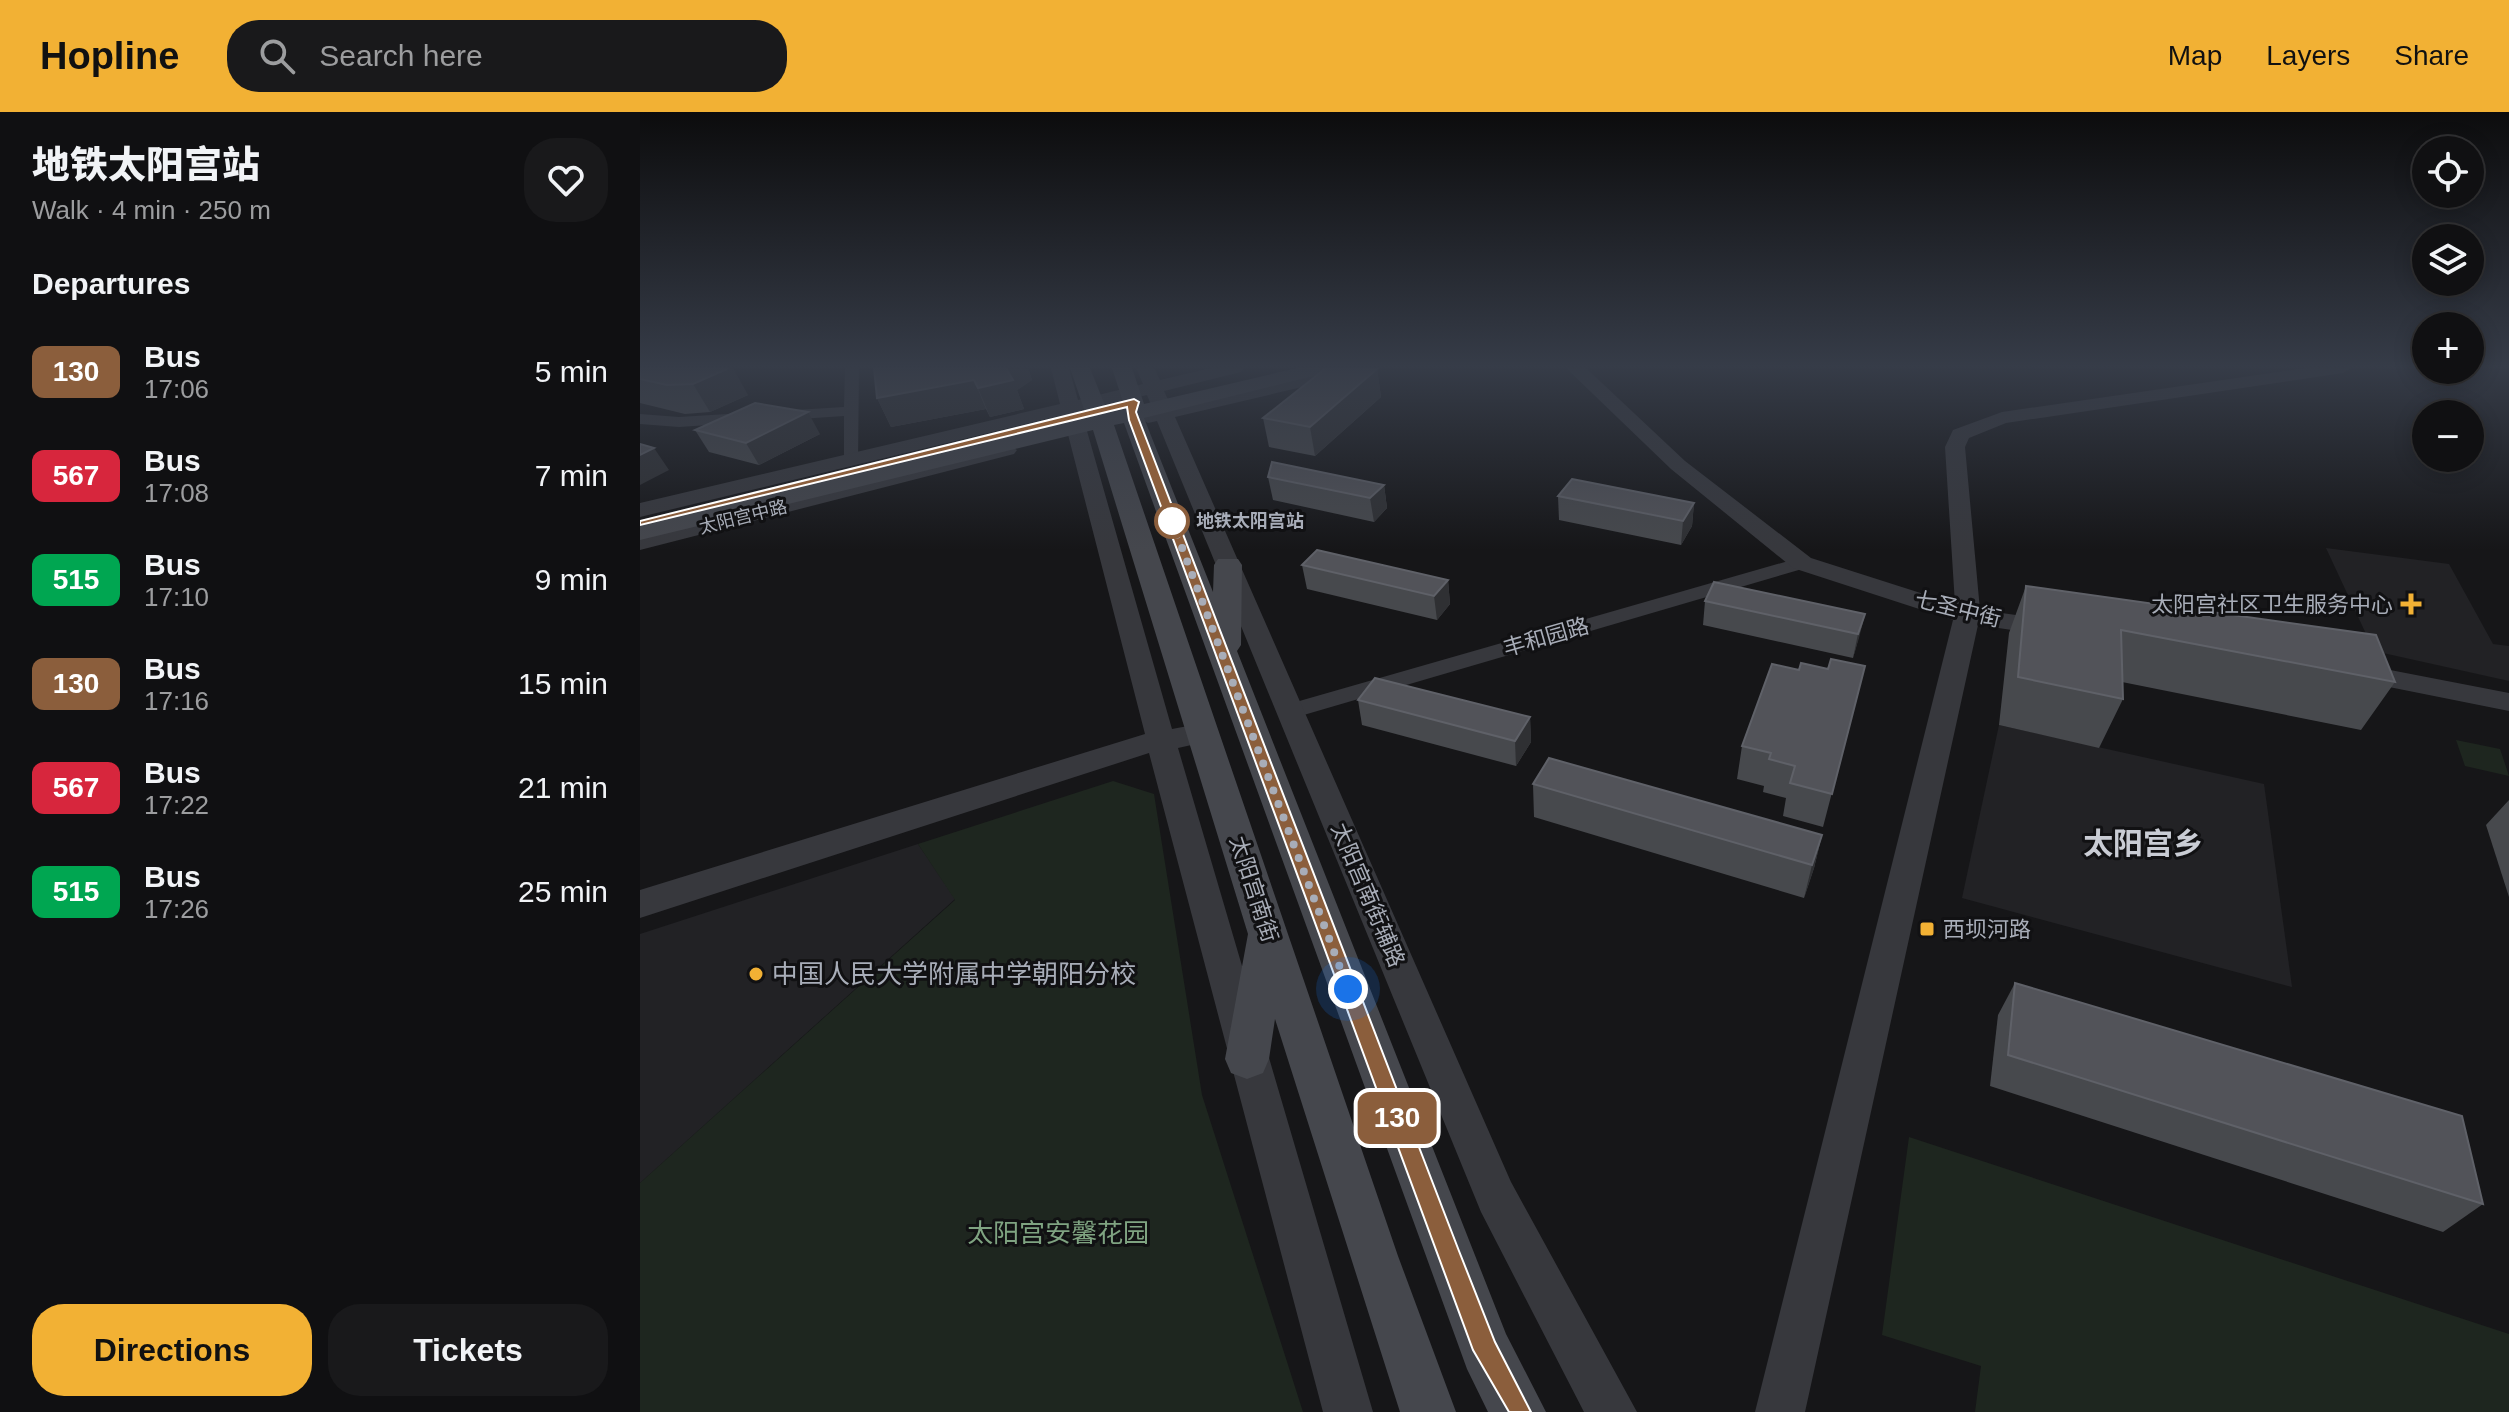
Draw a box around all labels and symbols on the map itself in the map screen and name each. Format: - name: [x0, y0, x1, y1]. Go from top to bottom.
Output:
- street label: 太阳宫中路: [697, 496, 789, 538]
- marker: 地铁太阳宫站: [1155, 504, 1189, 538]
- place label: 地铁太阳宫站: [1196, 511, 1304, 531]
- street label: 七圣中街: [1912, 586, 2004, 632]
- place label: 太阳宫社区卫生服务中心: [2151, 592, 2393, 617]
- marker: 太阳宫社区卫生服务中心: [2400, 593, 2422, 615]
- street label: 丰和园路: [1500, 613, 1592, 661]
- street label: 太阳宫南街辅路: [1326, 819, 1410, 971]
- district label: 太阳宫乡: [2083, 827, 2203, 860]
- street label: 太阳宫南街: [1225, 833, 1283, 945]
- place label: 西坝河路: [1943, 917, 2031, 942]
- marker: 西坝河路: [1918, 920, 1936, 938]
- place label: 中国人民大学附属中学朝阳分校: [772, 959, 1136, 989]
- marker: 中国人民大学附属中学朝阳分校: [747, 965, 765, 983]
- your location: [1328, 969, 1368, 1009]
- line badge: 130: [1351, 1092, 1443, 1144]
- park label: 太阳宫安馨花园: [967, 1218, 1149, 1248]

